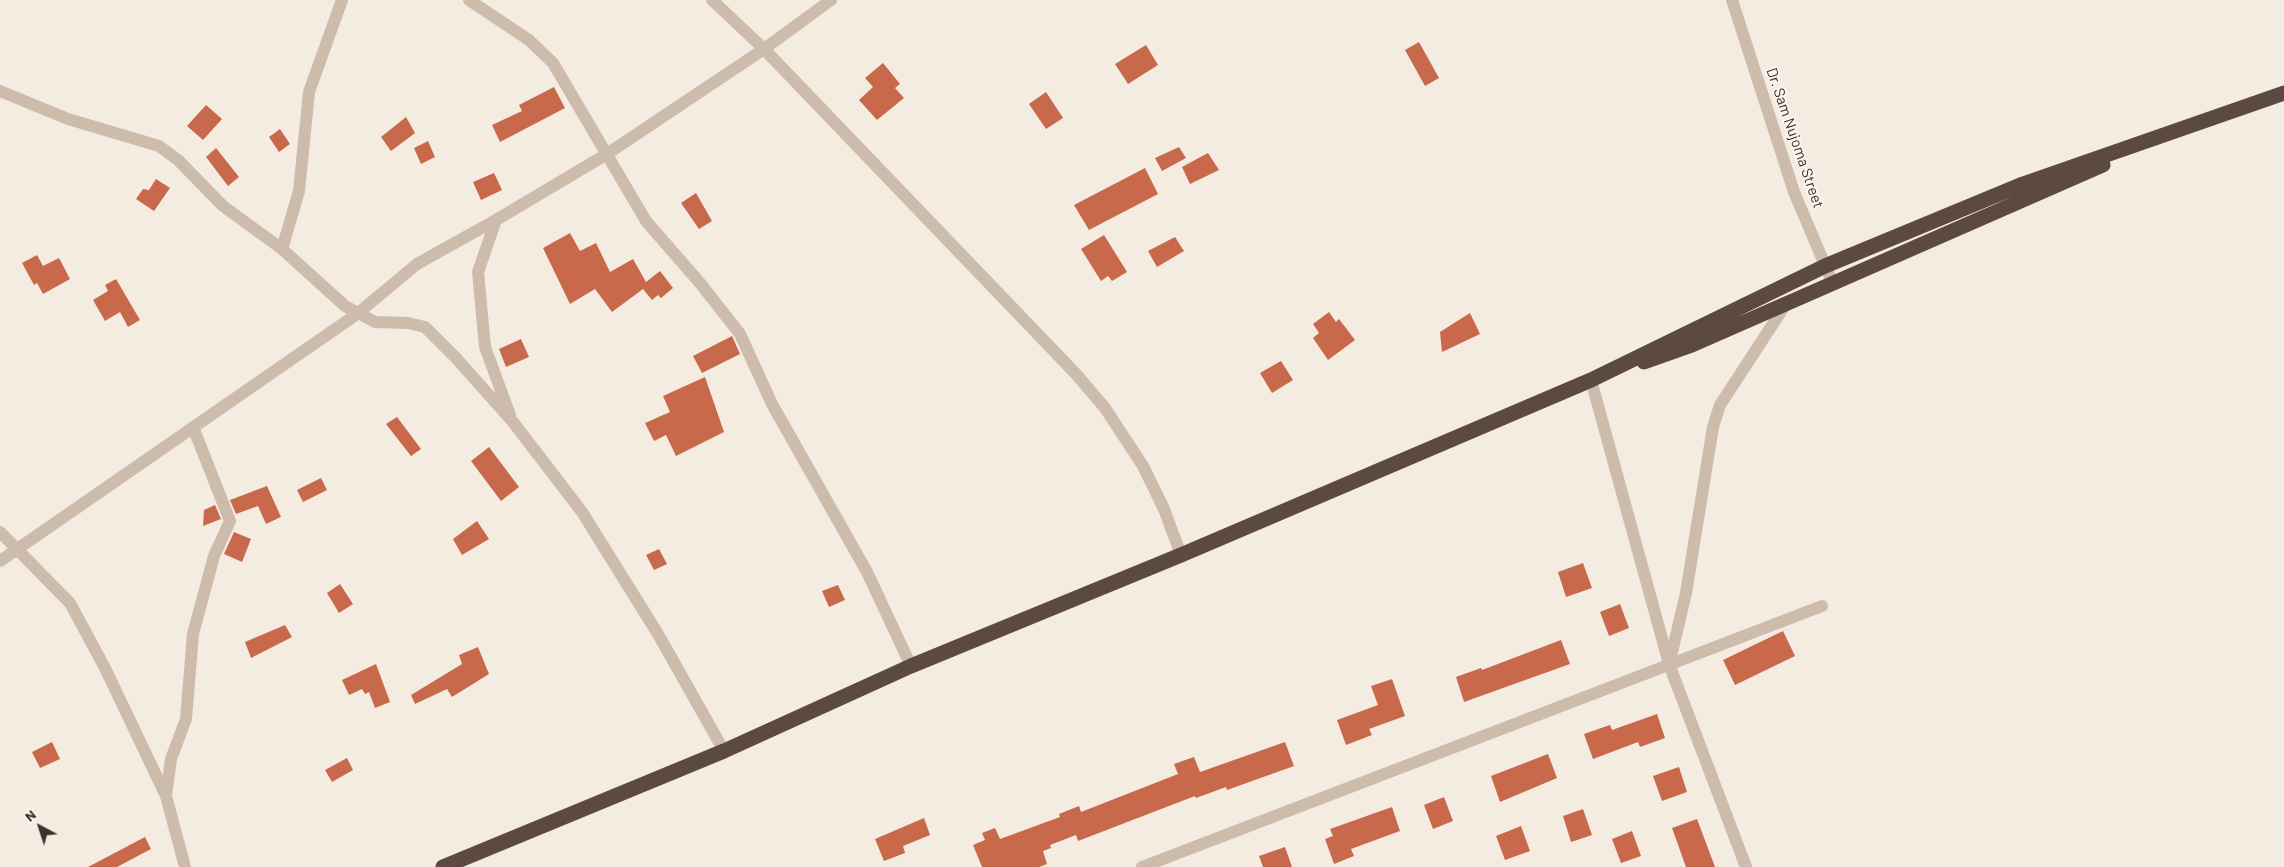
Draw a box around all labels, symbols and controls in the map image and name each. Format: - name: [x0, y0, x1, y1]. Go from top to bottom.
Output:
- street label: Dr. Sam Nujoma Street: [1763, 65, 1827, 211]
- north arrow: [15, 802, 65, 852]
- text: N: [21, 806, 39, 825]

